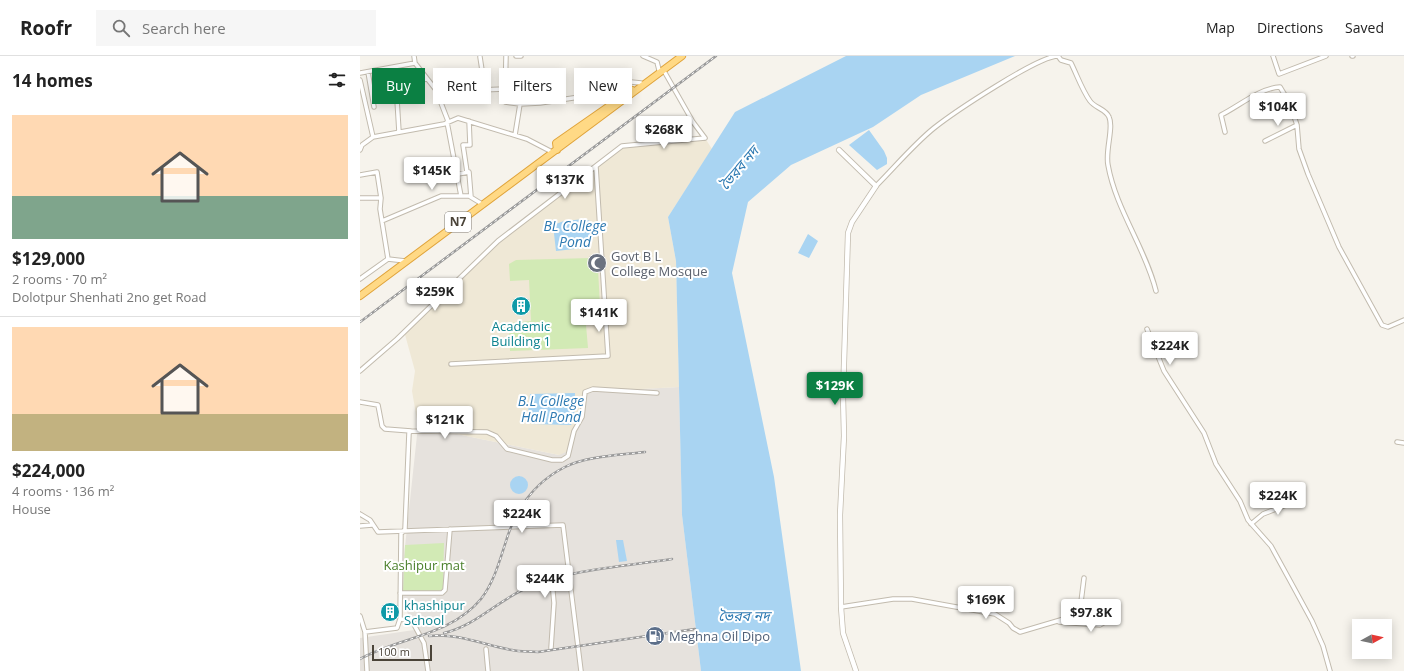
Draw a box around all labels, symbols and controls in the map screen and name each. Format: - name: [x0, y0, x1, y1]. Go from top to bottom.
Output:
- search box: [96, 10, 376, 46]
- text: Roofr: [20, 15, 72, 41]
- icon: search: [110, 17, 132, 39]
- text: Search here: [142, 18, 226, 38]
- text: Map: [1206, 18, 1235, 37]
- text: Directions: [1257, 18, 1323, 37]
- text: Saved: [1345, 18, 1384, 37]
- chip: Buy: [372, 68, 425, 104]
- chip: Rent: [433, 68, 491, 104]
- chip: Filters: [499, 68, 566, 104]
- chip: New: [574, 68, 632, 104]
- text: 14 homes: [12, 69, 93, 92]
- icon: filters: [326, 69, 348, 91]
- pin: $104K: [1250, 93, 1306, 127]
- text: $104K: [1259, 97, 1297, 115]
- pin: $268K: [636, 116, 692, 150]
- text: $268K: [645, 120, 683, 138]
- water label: ভৈরব নদ: [715, 139, 764, 193]
- icon: home: [144, 141, 216, 213]
- pin: $145K: [404, 157, 460, 191]
- text: $145K: [413, 161, 451, 179]
- pin: $137K: [537, 166, 593, 200]
- text: $137K: [546, 170, 584, 188]
- road number: N7: [445, 212, 471, 232]
- water label: BL College Pond: [543, 216, 607, 251]
- text: $129,000: [12, 247, 85, 270]
- place label: Govt B L College Mosque: [611, 247, 708, 280]
- mosque icon: Govt B L College Mosque: [586, 252, 608, 274]
- text: 2 rooms · 70 m²: [12, 270, 107, 288]
- pin: $259K: [407, 278, 463, 312]
- text: $259K: [416, 282, 454, 300]
- text: Dolotpur Shenhati 2no get Road: [12, 288, 206, 306]
- building icon: Academic Building 1: [510, 295, 532, 317]
- pin: $141K: [571, 299, 627, 333]
- text: $141K: [580, 303, 618, 321]
- place label: Academic Building 1: [491, 317, 551, 350]
- pin: $224K: [1142, 332, 1198, 366]
- text: $224K: [1151, 336, 1189, 354]
- icon: home: [144, 353, 216, 425]
- pin: $129K: [807, 372, 863, 406]
- text: $129K: [816, 376, 854, 394]
- water label: B.L College Hall Pond: [518, 391, 584, 426]
- pin: $121K: [417, 406, 473, 440]
- text: $121K: [426, 410, 464, 428]
- text: $224,000: [12, 459, 85, 482]
- text: 4 rooms · 136 m²: [12, 482, 114, 500]
- pin: $224K: [1250, 482, 1306, 516]
- text: $224K: [1259, 486, 1297, 504]
- text: House: [12, 500, 51, 518]
- pin: $224K: [494, 500, 550, 534]
- text: $224K: [503, 504, 541, 522]
- park label: Kashipur mat: [383, 556, 465, 574]
- pin: $244K: [517, 565, 573, 599]
- text: $244K: [526, 569, 564, 587]
- pin: $169K: [958, 586, 1014, 620]
- text: $169K: [967, 590, 1005, 608]
- place label: khashipur School: [404, 596, 465, 629]
- pin: $97.8K: [1058, 599, 1124, 633]
- building icon: khashipur School: [379, 601, 401, 623]
- text: $97.8K: [1070, 603, 1112, 621]
- water label: ভৈরব নদ: [718, 606, 773, 625]
- north arrow: [1352, 619, 1392, 659]
- map controls: [1352, 619, 1392, 659]
- fuel station icon: Meghna Oil Dipo: [644, 625, 666, 647]
- place label: Meghna Oil Dipo: [669, 627, 770, 645]
- scale bar: [372, 643, 432, 662]
- text: 100 m: [378, 644, 410, 659]

